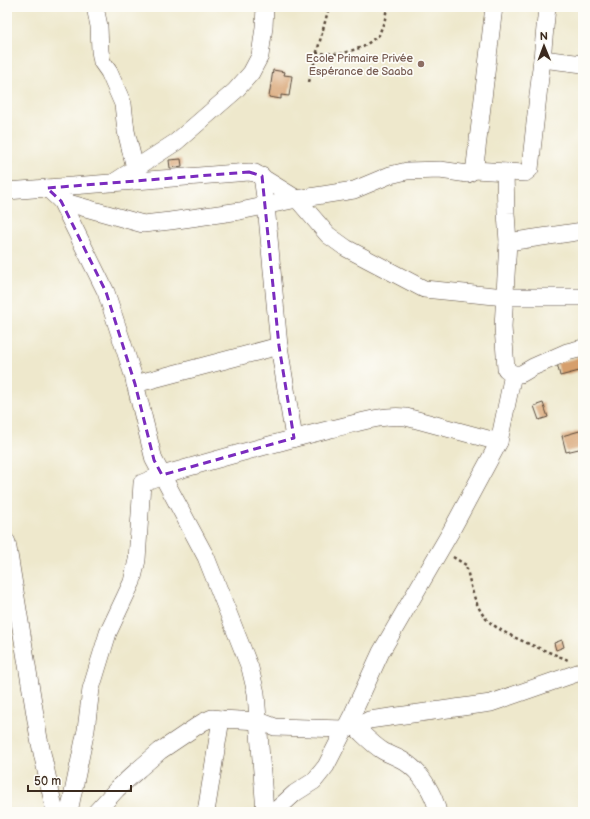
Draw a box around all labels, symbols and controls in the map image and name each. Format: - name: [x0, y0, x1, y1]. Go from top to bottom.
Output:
- north arrow: [524, 26, 564, 66]
- text: N: [540, 30, 548, 43]
- place label: Ecole Primaire Privée Espérance de Saaba: [306, 52, 413, 78]
- marker: Ecole Primaire Privée Espérance de Saaba: [416, 59, 426, 69]
- scale bar: [28, 767, 131, 793]
- text: 50 m: [34, 774, 61, 789]

